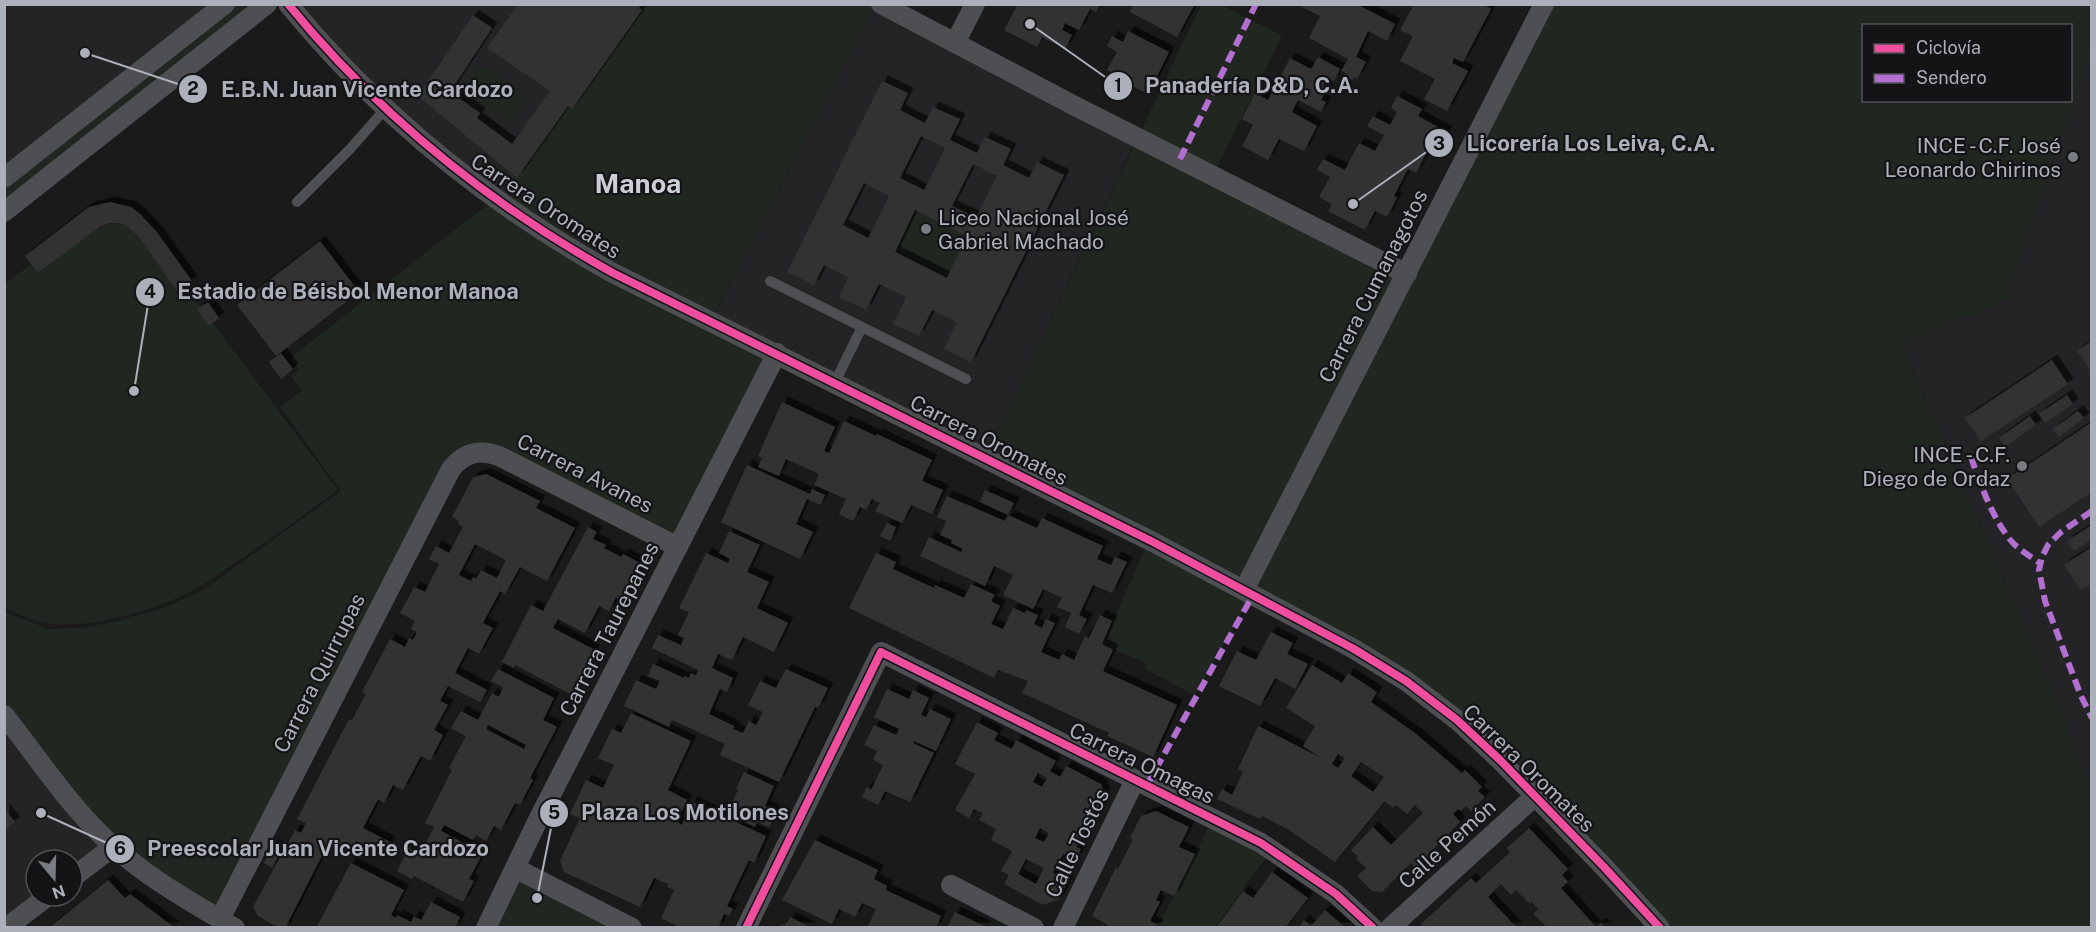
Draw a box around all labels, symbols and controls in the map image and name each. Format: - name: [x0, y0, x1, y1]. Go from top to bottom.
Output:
- legend: [1862, 24, 2072, 102]
- text: Ciclovía: [1916, 37, 1981, 58]
- callout: Panadería D&D, C.A.: [1103, 66, 1371, 106]
- text: Sendero: [1916, 67, 1987, 88]
- callout: E.B.N. Juan Vicente Cardozo: [178, 69, 525, 109]
- text: Panadería D&D, C.A.: [1145, 72, 1359, 98]
- text: 1: [1114, 75, 1122, 96]
- text: E.B.N. Juan Vicente Cardozo: [221, 76, 513, 102]
- text: 2: [187, 78, 199, 99]
- callout: Licorería Los Leiva, C.A.: [1424, 123, 1727, 163]
- text: Licorería Los Leiva, C.A.: [1467, 130, 1715, 156]
- text: 3: [1433, 133, 1445, 154]
- place label: INCE - C.F. José Leonardo Chirinos: [1884, 133, 2061, 182]
- street label: Carrera Oromates: [466, 148, 626, 264]
- marker: INCE - C.F. José Leonardo Chirinos: [2066, 150, 2080, 164]
- district label: Manoa: [595, 167, 681, 199]
- street label: Carrera Cumanagotos: [1313, 185, 1433, 387]
- place label: Liceo Nacional José Gabriel Machado: [938, 205, 1129, 254]
- marker: Liceo Nacional José Gabriel Machado: [919, 222, 933, 236]
- callout: Estadio de Béisbol Menor Manoa: [135, 272, 531, 312]
- text: Estadio de Béisbol Menor Manoa: [177, 278, 519, 304]
- text: 4: [144, 281, 156, 302]
- street label: Carrera Oromates: [906, 389, 1072, 491]
- street label: Carrera Avanes: [513, 428, 657, 518]
- place label: INCE - C.F. Diego de Ordaz: [1862, 442, 2010, 491]
- marker: INCE - C.F. Diego de Ordaz: [2015, 459, 2029, 473]
- street label: Carrera Taurepanes: [554, 538, 664, 720]
- street label: Carrera Quirrupas: [268, 589, 370, 757]
- street label: Carrera Oromates: [1458, 699, 1600, 837]
- street label: Carrera Omagas: [1065, 717, 1219, 809]
- street label: Calle Tostós: [1040, 784, 1114, 902]
- callout: Plaza Los Motilones: [539, 793, 801, 833]
- street label: Calle Pemón: [1393, 794, 1501, 894]
- text: Plaza Los Motilones: [581, 799, 789, 825]
- text: 5: [548, 802, 560, 823]
- callout: Preescolar Juan Vicente Cardozo: [105, 829, 501, 869]
- text: Preescolar Juan Vicente Cardozo: [147, 835, 489, 861]
- text: 6: [114, 838, 126, 859]
- north arrow: [24, 848, 84, 908]
- text: N: [50, 881, 68, 903]

